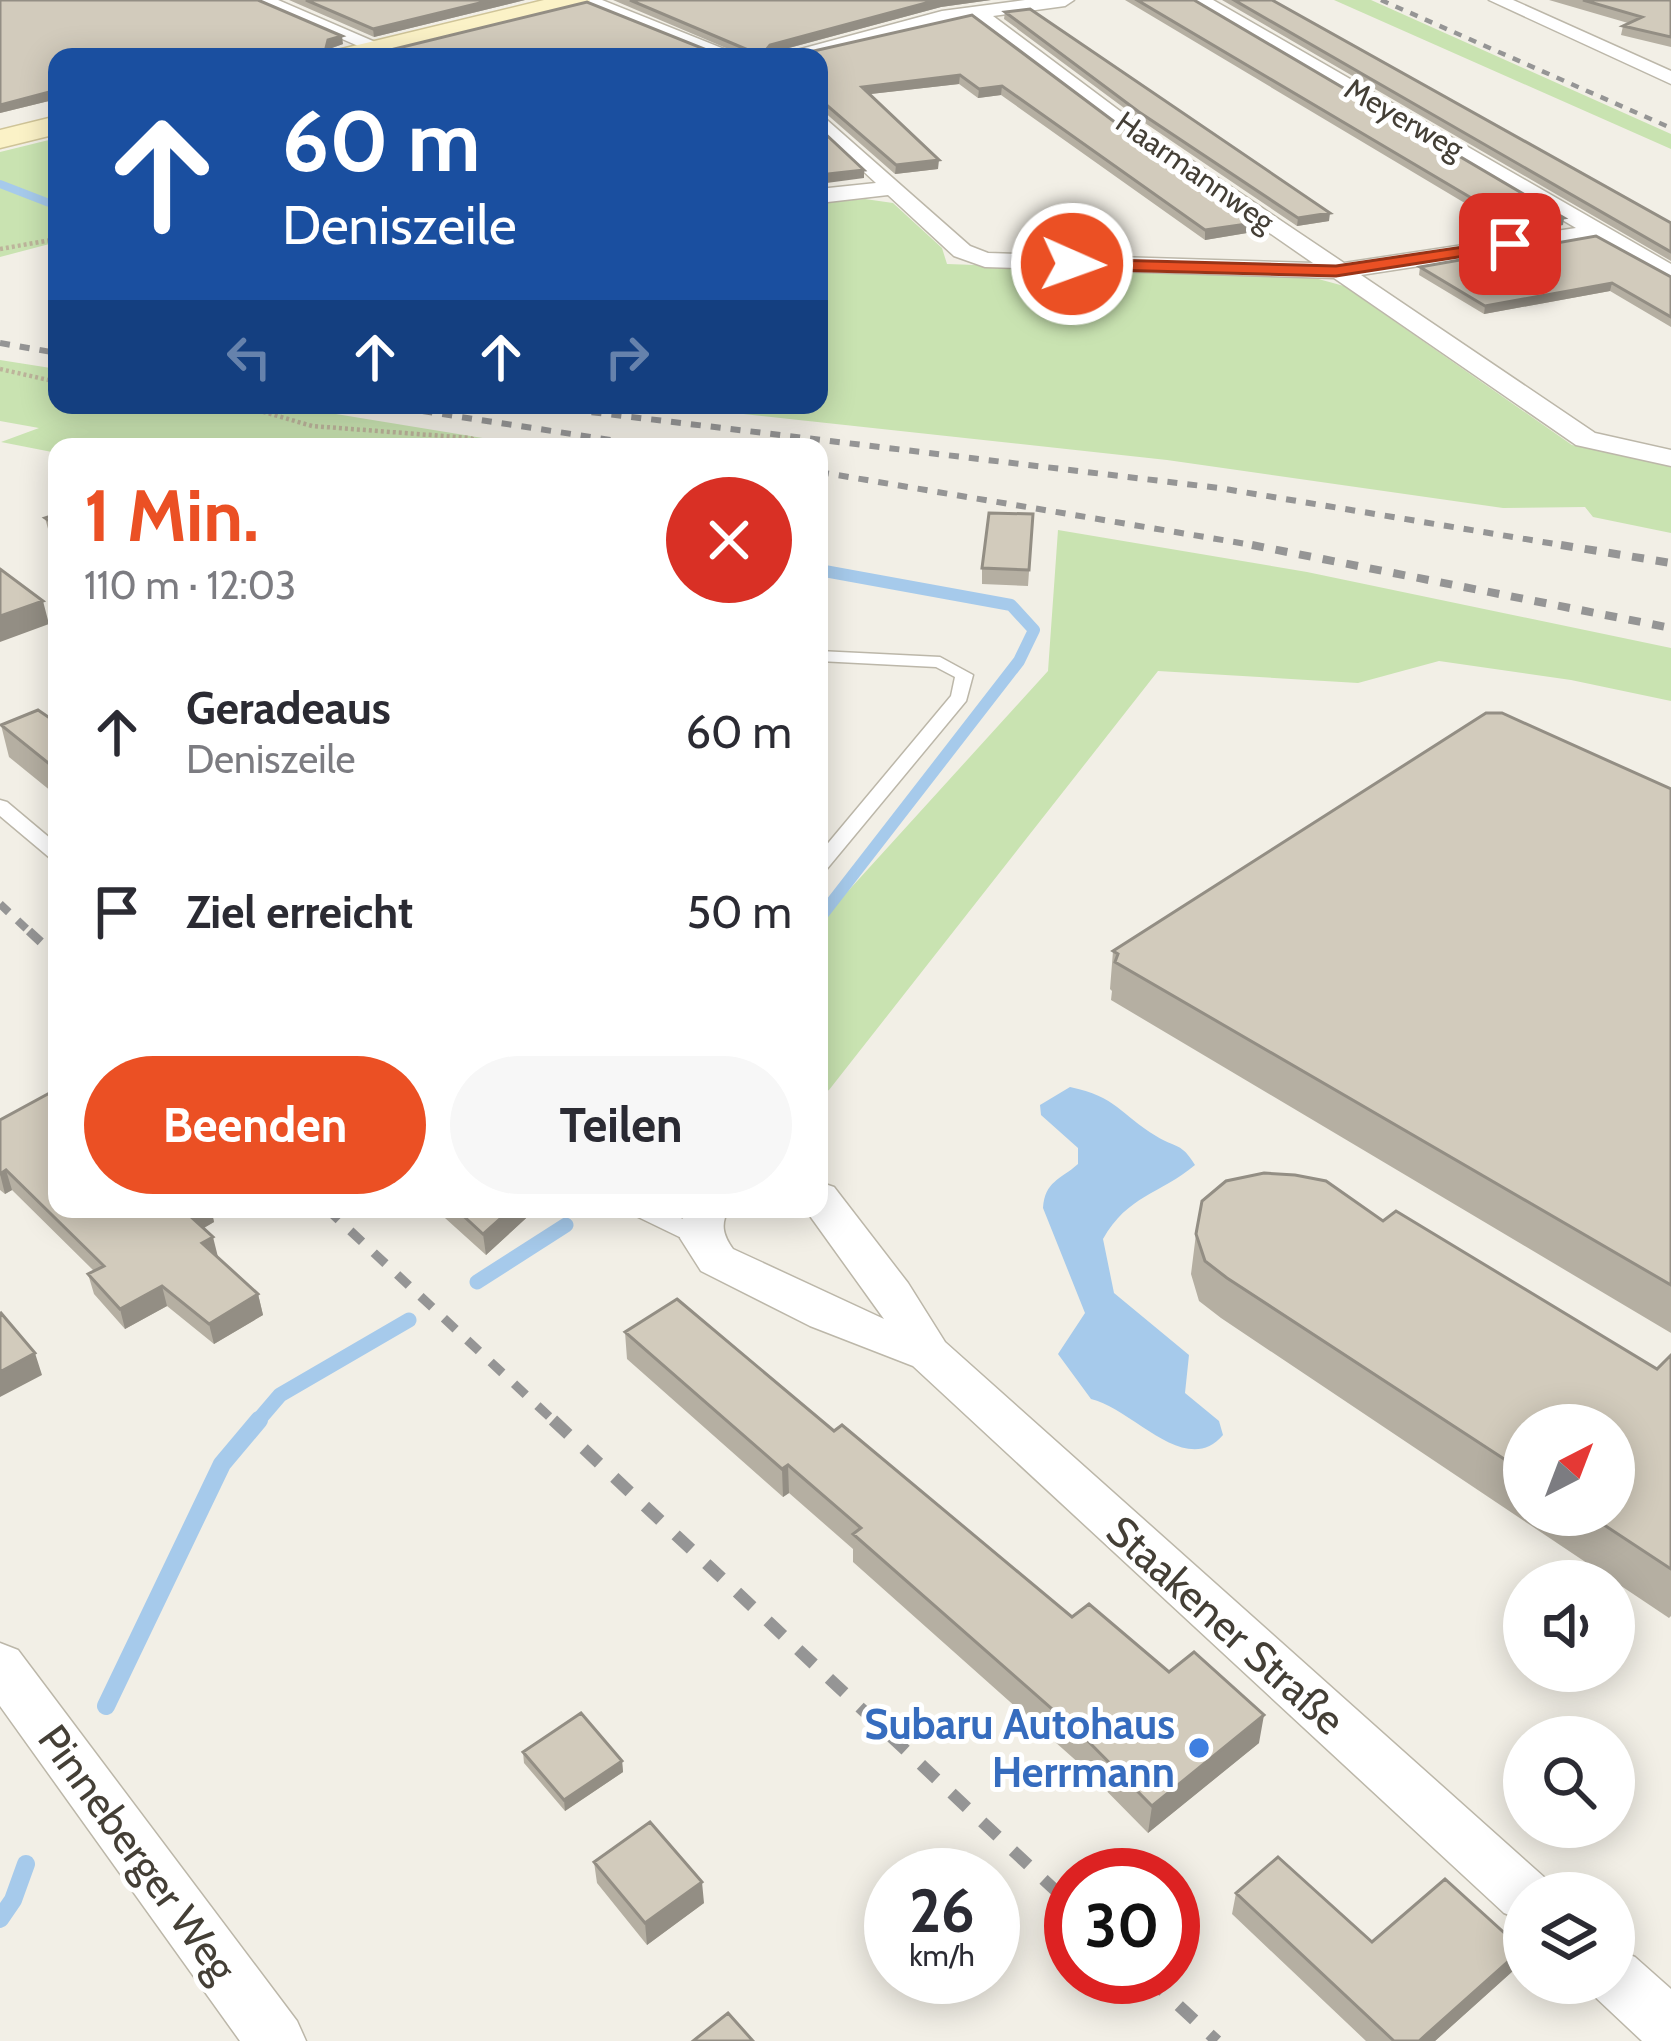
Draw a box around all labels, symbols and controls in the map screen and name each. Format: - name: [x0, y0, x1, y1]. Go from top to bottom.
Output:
- street label: Meyerweg: [1338, 70, 1471, 168]
- text: 60 m: [282, 90, 480, 192]
- icon: ahead: [84, 96, 240, 252]
- street label: Haarmannweg: [1109, 103, 1283, 240]
- text: Deniszeile: [282, 192, 517, 258]
- pin: [1459, 193, 1561, 295]
- position arrow: [1009, 201, 1135, 327]
- icon: arrive: [1477, 211, 1543, 277]
- icon: left: [216, 324, 282, 390]
- icon: ahead: [342, 324, 408, 390]
- icon: ahead: [468, 324, 534, 390]
- icon: right: [594, 324, 660, 390]
- text: 1 Min.: [84, 472, 259, 559]
- button: close: [666, 477, 792, 603]
- text: 110 m · 12:03: [84, 561, 296, 609]
- text: Geradeaus: [186, 681, 391, 735]
- icon: ahead: [84, 699, 150, 765]
- text: 60 m: [685, 705, 792, 759]
- text: Deniszeile: [186, 735, 355, 783]
- icon: arrive: [84, 879, 150, 945]
- text: Ziel erreicht: [186, 885, 413, 939]
- text: 50 m: [687, 885, 792, 939]
- button: Beenden: [84, 1056, 426, 1194]
- button: Teilen: [450, 1056, 792, 1194]
- north arrow: [1503, 1404, 1635, 1536]
- map controls: [1503, 1404, 1635, 2004]
- street label: Staakener Straße: [1096, 1505, 1356, 1745]
- button: sound: [1503, 1560, 1635, 1692]
- place label: Subaru Autohaus Herrmann: [864, 1698, 1175, 1798]
- street label: Pinneberger Weg: [27, 1714, 249, 1992]
- button: search: [1503, 1716, 1635, 1848]
- marker: Subaru Autohaus Herrmann: [1186, 1735, 1212, 1761]
- speed limit sign: 30: [1044, 1848, 1200, 2004]
- button: layers: [1503, 1872, 1635, 2004]
- text: 26: [909, 1874, 975, 1947]
- text: km/h: [909, 1937, 975, 1974]

